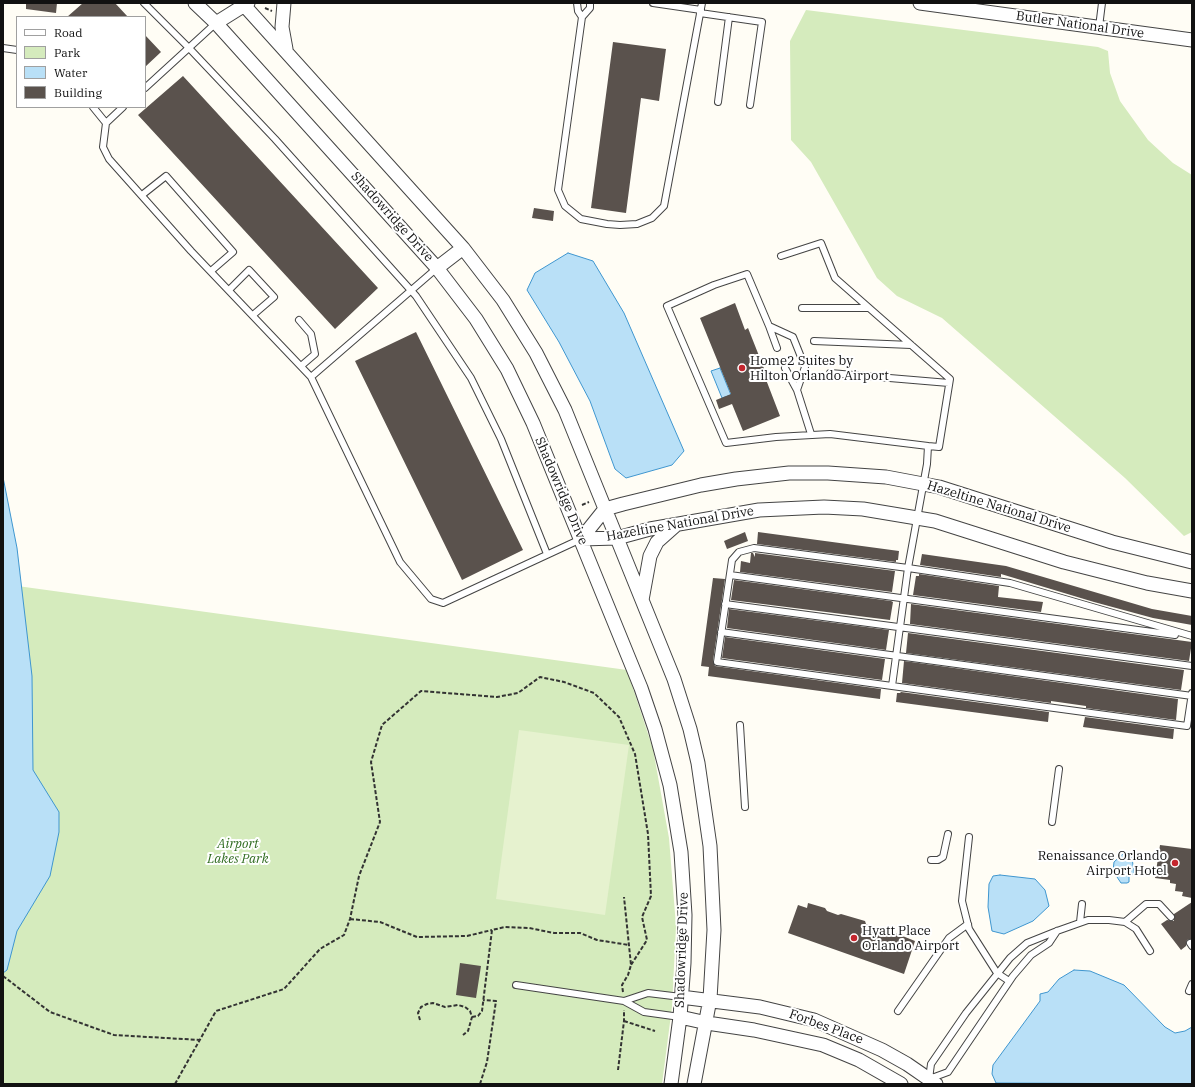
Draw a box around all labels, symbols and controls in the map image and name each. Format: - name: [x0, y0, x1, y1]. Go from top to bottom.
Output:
- street label: Butler National Drive: [1015, 8, 1145, 42]
- legend: [16, 16, 146, 108]
- text: Road: [54, 25, 83, 40]
- text: Park: [54, 45, 80, 60]
- text: Water: [54, 65, 87, 80]
- text: Building: [54, 85, 102, 100]
- street label: Shadowridge Drive: [348, 169, 436, 265]
- place label: Home2 Suites by Hilton Orlando Airport: [750, 353, 889, 384]
- marker: Home2 Suites by Hilton Orlando Airport: [737, 363, 747, 373]
- street label: Shadowridge Drive: [531, 435, 591, 547]
- street label: Hazeltine National Drive: [925, 478, 1073, 536]
- street label: Hazeltine National Drive: [605, 503, 755, 545]
- park label: Airport Lakes Park: [207, 836, 269, 867]
- place label: Renaissance Orlando Airport Hotel: [1038, 848, 1167, 879]
- marker: Renaissance Orlando Airport Hotel: [1170, 858, 1180, 868]
- street label: Shadowridge Drive: [672, 892, 692, 1008]
- place label: Hyatt Place Orlando Airport: [862, 923, 959, 954]
- marker: Hyatt Place Orlando Airport: [849, 933, 859, 943]
- street label: Forbes Place: [787, 1006, 865, 1048]

